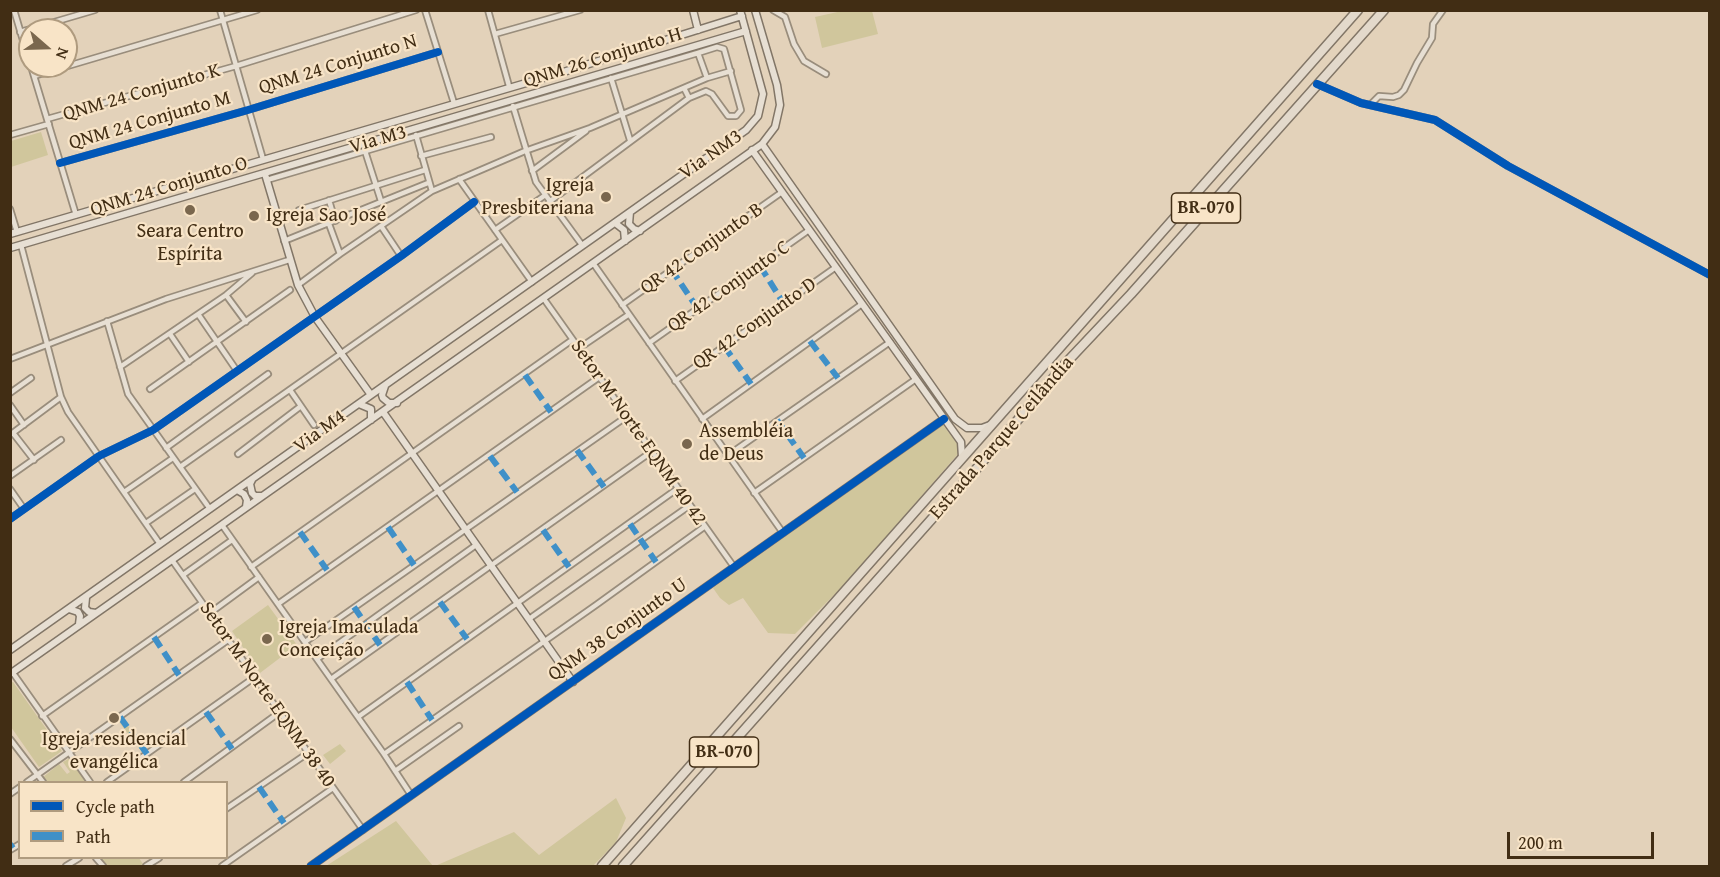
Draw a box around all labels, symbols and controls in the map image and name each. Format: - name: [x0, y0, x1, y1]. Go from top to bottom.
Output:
- north arrow: [18, 18, 78, 78]
- street label: QNM 26 Conjunto H: [521, 22, 685, 94]
- street label: QNM 24 Conjunto N: [256, 30, 420, 100]
- text: N: [50, 44, 76, 63]
- street label: QNM 24 Conjunto K: [60, 59, 224, 127]
- street label: QNM 24 Conjunto M: [66, 86, 234, 156]
- street label: Via M3: [347, 120, 409, 160]
- street label: Via NM3: [675, 125, 747, 185]
- street label: QNM 24 Conjunto O: [87, 152, 251, 222]
- place label: Igreja Presbiteriana: [482, 174, 594, 221]
- marker: Igreja Presbiteriana: [599, 190, 613, 204]
- road number: BR-070: [1172, 193, 1240, 223]
- street label: QR 42 Conjunto B: [636, 198, 768, 300]
- marker: Seara Centro Espírita: [183, 203, 197, 217]
- place label: Igreja Sao José: [266, 204, 386, 228]
- marker: Igreja Sao José: [247, 209, 261, 223]
- place label: Seara Centro Espírita: [136, 220, 244, 267]
- street label: QR 42 Conjunto C: [663, 236, 795, 338]
- street label: QR 42 Conjunto D: [689, 273, 821, 375]
- street label: Setor M Norte EQNM 40 42: [565, 335, 711, 531]
- street label: Estrada Parque Ceilândia: [925, 352, 1079, 524]
- street label: Via M4: [289, 405, 351, 459]
- place label: Assembléia de Deus: [699, 420, 793, 467]
- marker: Assembléia de Deus: [680, 437, 694, 451]
- street label: QNM 38 Conjunto U: [544, 573, 692, 687]
- street label: Setor M Norte EQNM 38 40: [194, 597, 340, 793]
- place label: Igreja Imaculada Conceição: [279, 616, 418, 663]
- marker: Igreja Imaculada Conceição: [260, 632, 274, 646]
- marker: Igreja residencial evangélica: [107, 711, 121, 725]
- place label: Igreja residencial evangélica: [42, 728, 186, 775]
- road number: BR-070: [690, 737, 758, 767]
- legend: [18, 781, 228, 859]
- text: Cycle path: [76, 793, 155, 820]
- scale bar: [1510, 820, 1657, 858]
- text: Path: [76, 823, 111, 850]
- text: 200 m: [1518, 829, 1563, 856]

